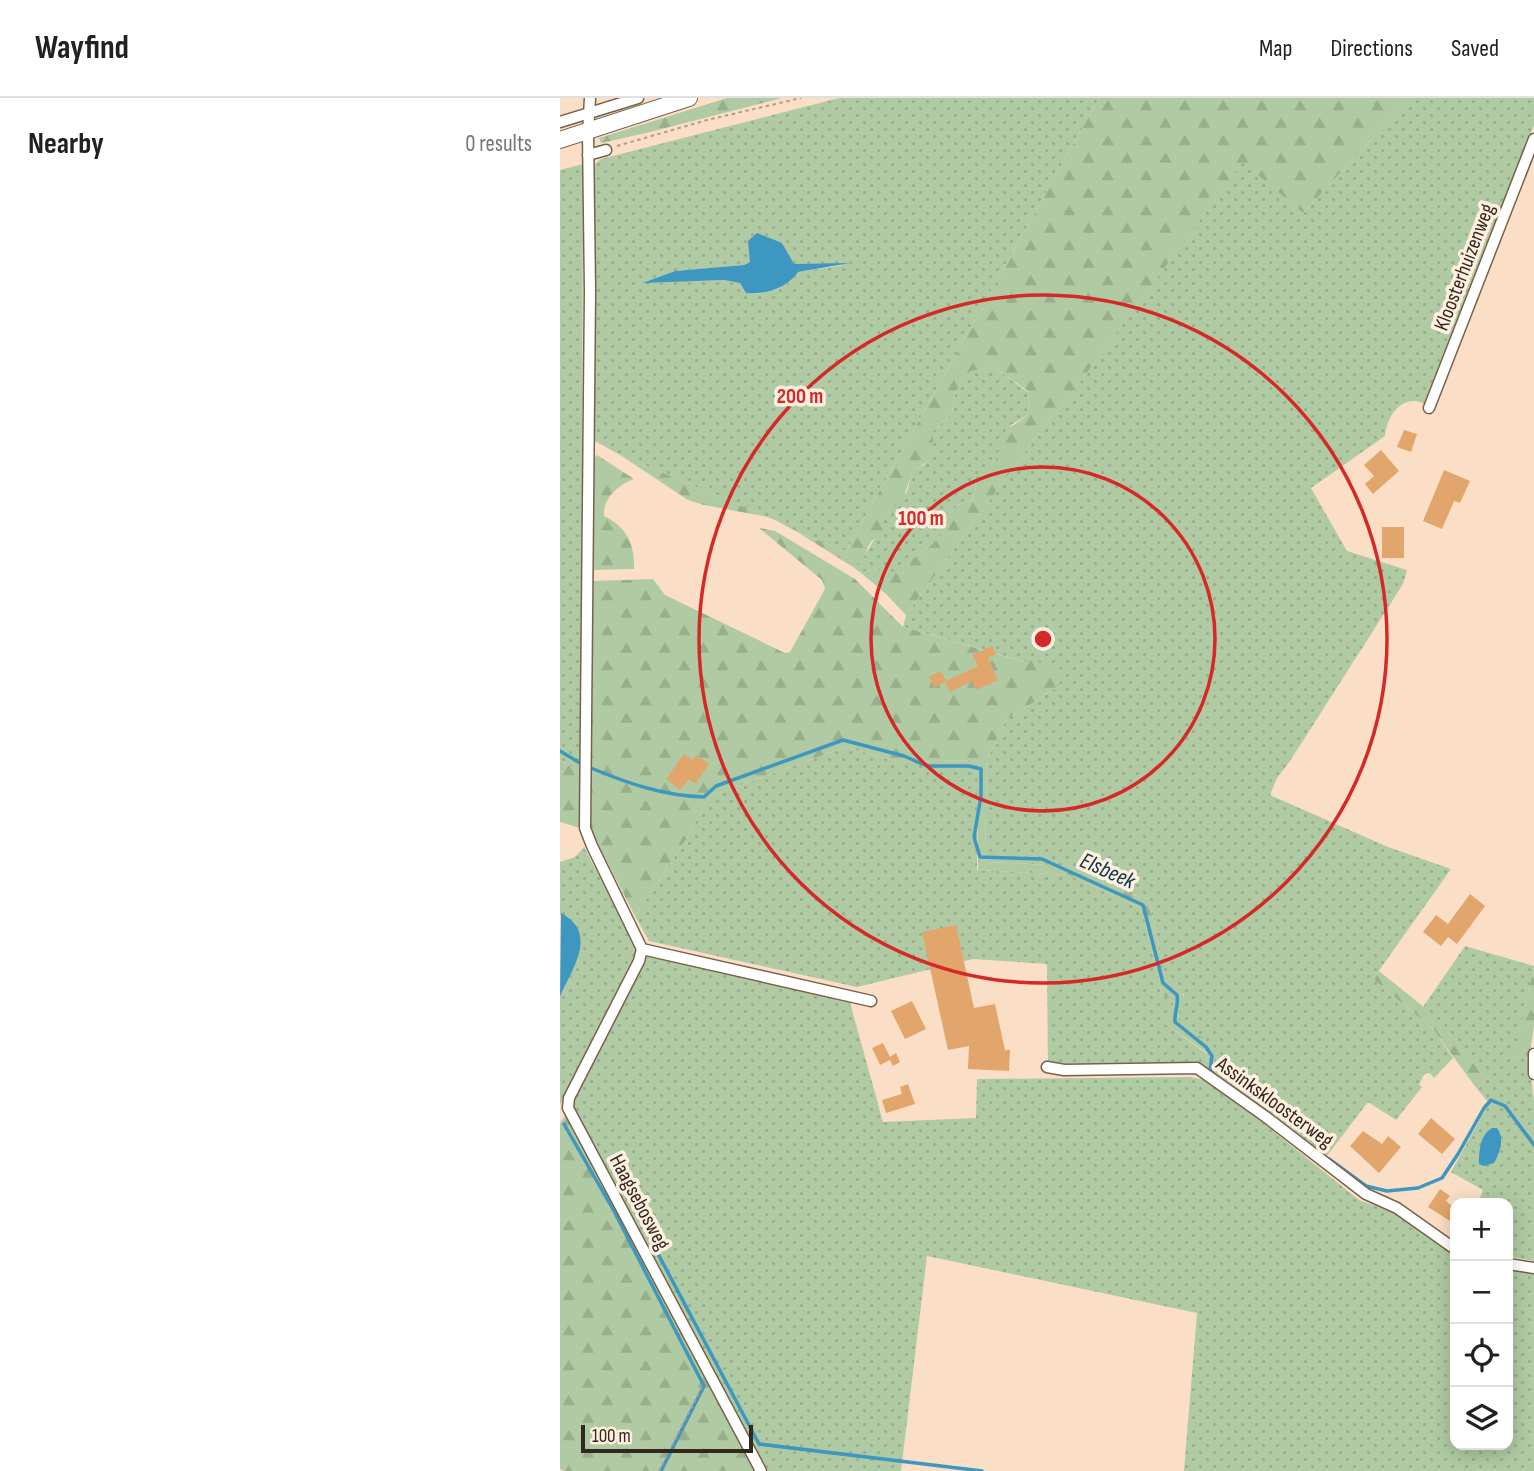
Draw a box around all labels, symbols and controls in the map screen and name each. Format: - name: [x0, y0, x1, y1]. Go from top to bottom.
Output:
- text: Wayfind: [35, 28, 129, 68]
- text: Map: [1259, 34, 1292, 63]
- text: Directions: [1330, 34, 1413, 63]
- text: Saved: [1451, 34, 1499, 63]
- text: Nearby: [28, 126, 104, 162]
- text: 0 results: [465, 130, 532, 158]
- street label: Kloosterhuizenweg: [1429, 200, 1500, 334]
- text: 200 m: [777, 384, 823, 409]
- text: 100 m: [898, 506, 944, 531]
- centre of rings: [1031, 627, 1055, 651]
- water label: Elsbeek: [1076, 846, 1141, 896]
- street label: Assinkskloosterweg: [1211, 1051, 1338, 1153]
- street label: Haagsebosweg: [604, 1150, 675, 1254]
- map controls: [1450, 1198, 1513, 1450]
- button: +: [1450, 1198, 1513, 1261]
- button: −: [1450, 1261, 1513, 1324]
- button: locate: [1450, 1324, 1513, 1387]
- button: layers: [1450, 1387, 1513, 1450]
- scale bar: [581, 1422, 752, 1454]
- text: 100 m: [592, 1425, 631, 1448]

